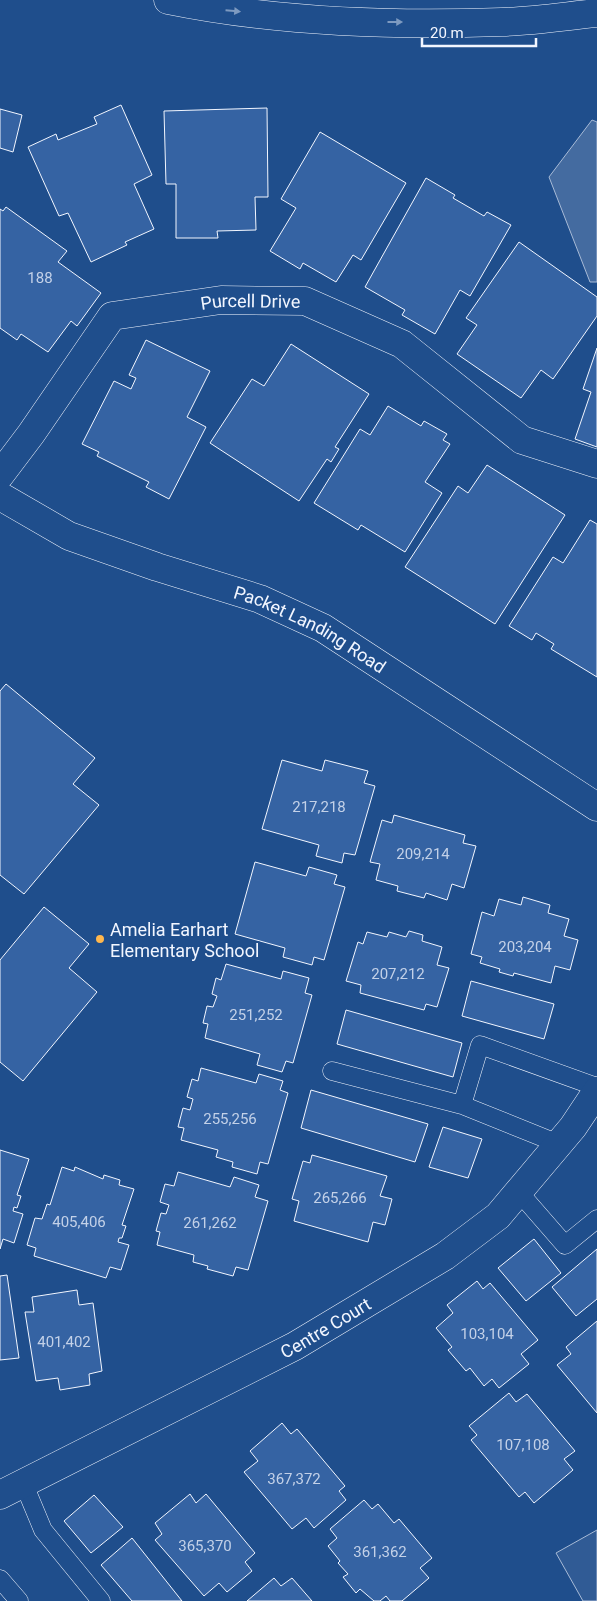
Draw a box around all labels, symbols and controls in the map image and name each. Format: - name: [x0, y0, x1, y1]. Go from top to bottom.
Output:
- one-way arrow: [226, 7, 242, 15]
- scale bar: [422, 15, 536, 47]
- one-way arrow: [388, 18, 404, 26]
- text: 20 m: [430, 24, 464, 42]
- house number: 188: [27, 269, 53, 287]
- street label: Purcell Drive: [199, 290, 300, 313]
- street label: Packet Landing Road: [232, 581, 390, 677]
- house number: 217,218: [292, 798, 346, 816]
- house number: 209,214: [396, 845, 450, 863]
- place label: Amelia Earhart Elementary School: [110, 919, 259, 961]
- marker: Amelia Earhart Elementary School: [94, 933, 106, 945]
- house number: 203,204: [498, 938, 552, 956]
- house number: 207,212: [371, 965, 425, 983]
- house number: 251,252: [229, 1006, 283, 1024]
- house number: 255,256: [203, 1110, 257, 1128]
- house number: 265,266: [313, 1189, 367, 1207]
- house number: 405,406: [52, 1213, 106, 1231]
- house number: 261,262: [183, 1214, 237, 1232]
- street label: Centre Court: [277, 1293, 374, 1362]
- house number: 103,104: [460, 1325, 514, 1343]
- house number: 401,402: [37, 1333, 91, 1351]
- house number: 107,108: [496, 1436, 550, 1454]
- house number: 367,372: [267, 1470, 321, 1488]
- house number: 365,370: [178, 1537, 232, 1555]
- house number: 361,362: [353, 1543, 407, 1561]

